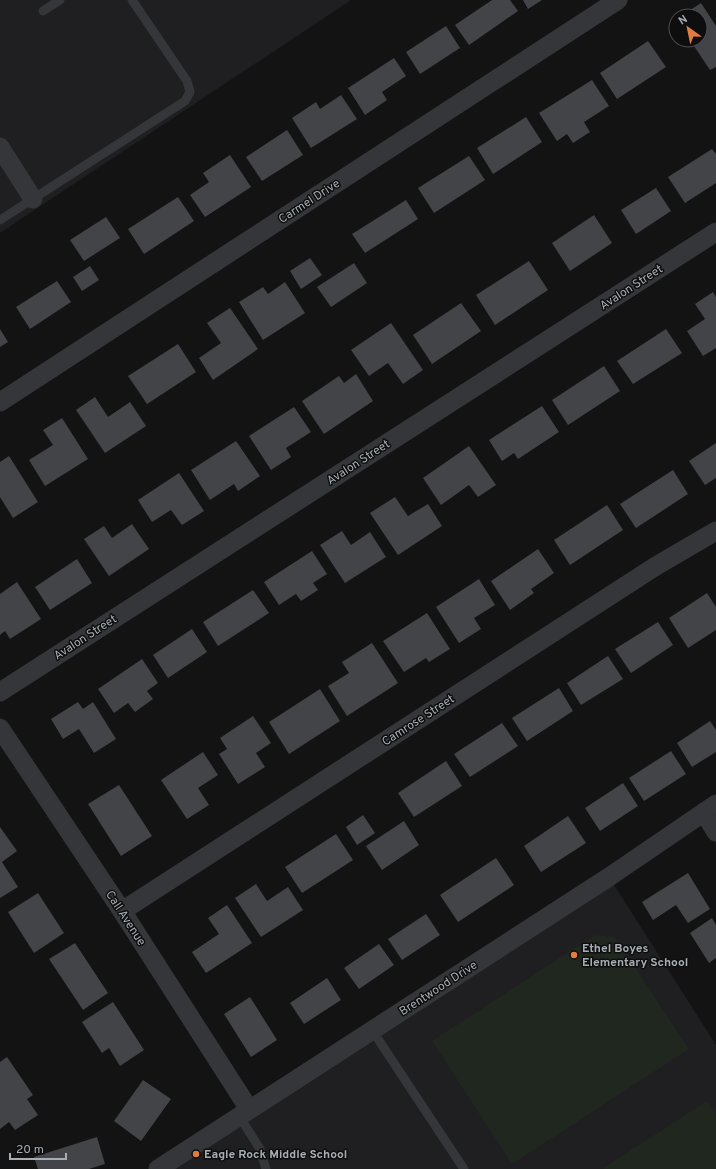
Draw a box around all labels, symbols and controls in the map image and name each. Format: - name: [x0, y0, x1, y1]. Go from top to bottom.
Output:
- north arrow: [668, 8, 708, 48]
- text: N: [676, 12, 690, 28]
- street label: Carmel Drive: [276, 176, 343, 228]
- street label: Avalon Street: [597, 261, 666, 314]
- street label: Avalon Street: [324, 436, 393, 489]
- street label: Avalon Street: [51, 611, 120, 664]
- street label: Camrose Street: [379, 691, 458, 750]
- street label: Call Avenue: [101, 888, 149, 949]
- place label: Ethel Boyes Elementary School: [582, 941, 688, 971]
- marker: Ethel Boyes Elementary School: [569, 950, 579, 960]
- street label: Brentwood Drive: [396, 958, 481, 1020]
- scale bar: [10, 1135, 66, 1161]
- text: 20 m: [16, 1142, 44, 1158]
- place label: Eagle Rock Middle School: [204, 1147, 347, 1163]
- marker: Eagle Rock Middle School: [191, 1149, 201, 1159]

